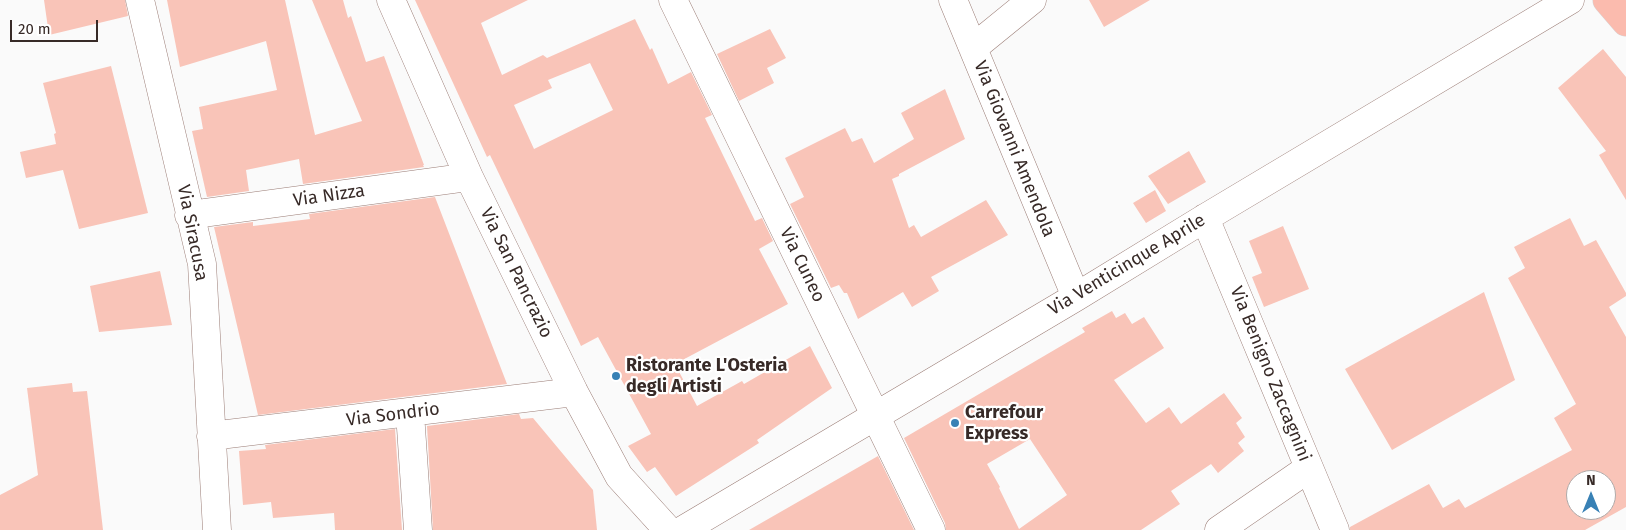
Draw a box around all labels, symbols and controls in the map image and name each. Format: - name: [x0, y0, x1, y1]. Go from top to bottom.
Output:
- scale bar: [12, 10, 100, 42]
- text: 20 m: [18, 20, 51, 38]
- street label: Via Giovanni Amendola: [969, 58, 1059, 240]
- street label: Via Nizza: [292, 180, 366, 212]
- street label: Via Siracusa: [172, 183, 212, 283]
- street label: Via San Pancrazio: [475, 204, 557, 342]
- street label: Via Venticinque Aprile: [1045, 210, 1209, 320]
- street label: Via Cuneo: [775, 224, 829, 306]
- street label: Via Benigno Zaccagnini: [1225, 283, 1315, 465]
- place label: Ristorante L'Osteria degli Artisti: [626, 355, 787, 398]
- marker: Ristorante L'Osteria degli Artisti: [610, 370, 622, 382]
- street label: Via Sondrio: [345, 399, 441, 431]
- place label: Carrefour Express: [965, 402, 1043, 444]
- marker: Carrefour Express: [949, 417, 961, 429]
- north arrow: [1566, 470, 1616, 520]
- text: N: [1586, 472, 1596, 489]

